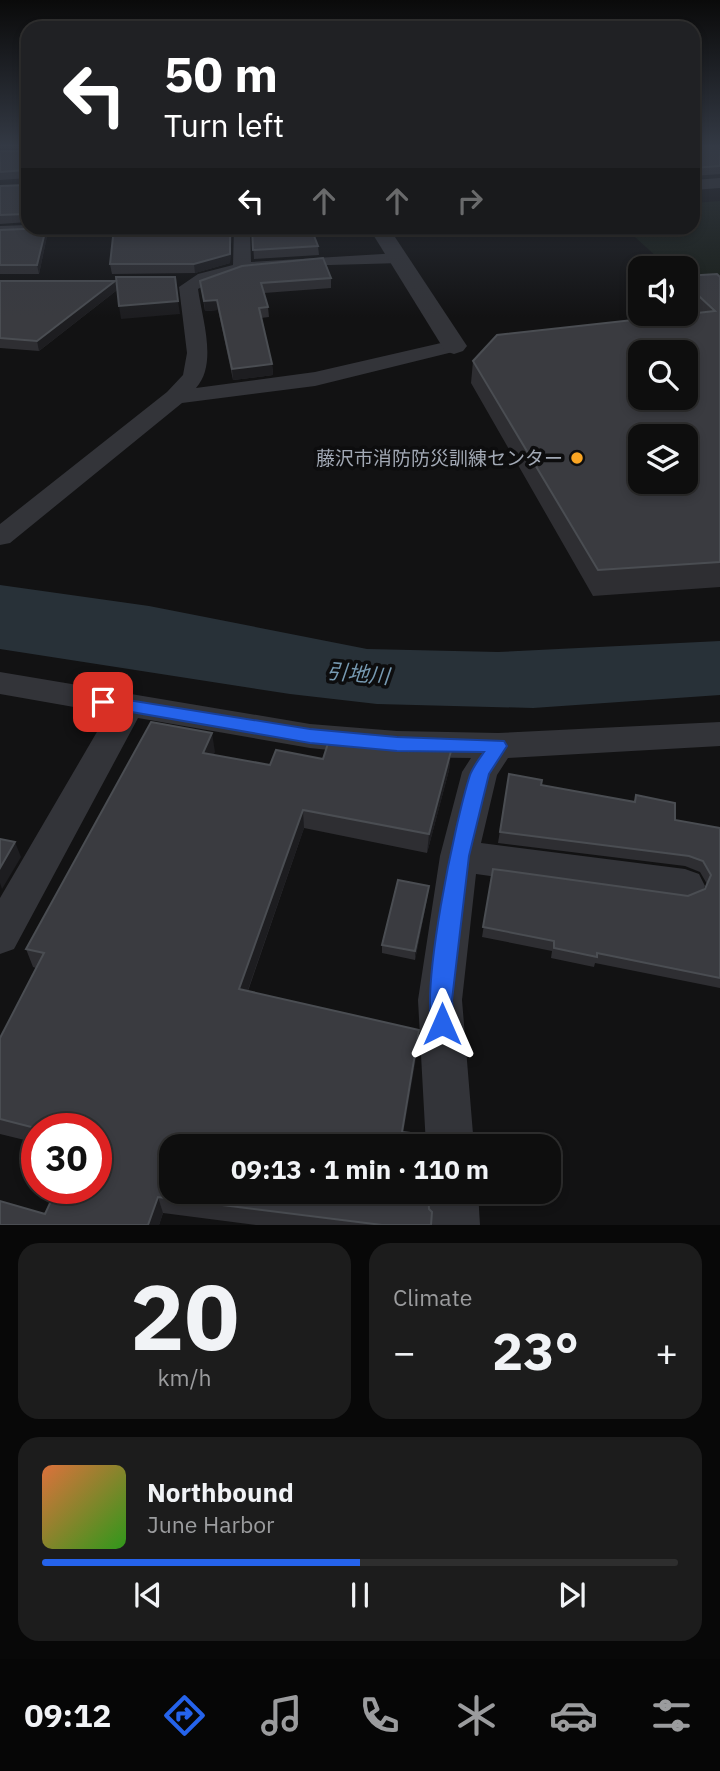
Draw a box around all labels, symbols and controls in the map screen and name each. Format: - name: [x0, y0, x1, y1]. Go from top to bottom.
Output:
- text: 50 m: [164, 42, 278, 105]
- icon: left: [49, 49, 140, 140]
- text: Turn left: [164, 104, 284, 146]
- icon: left: [232, 182, 270, 220]
- icon: ahead: [305, 182, 343, 220]
- icon: ahead: [378, 182, 416, 220]
- icon: right: [451, 182, 489, 220]
- map controls: [628, 256, 698, 494]
- button: sound: [628, 256, 698, 326]
- button: search: [628, 340, 698, 410]
- button: layers: [628, 424, 698, 494]
- place label: 藤沢市消防防災訓練センター: [316, 446, 563, 470]
- marker: 藤沢市消防防災訓練センター: [569, 450, 585, 466]
- water label: 引地川: [325, 656, 393, 690]
- pin: [73, 672, 133, 732]
- icon: arrive: [84, 683, 122, 721]
- position arrow: [405, 987, 479, 1061]
- speed limit sign: 30: [21, 1113, 112, 1204]
- text: 09:13 · 1 min · 110 m: [231, 1152, 489, 1186]
- text: 20: [130, 1257, 239, 1375]
- text: Climate: [393, 1282, 472, 1312]
- text: 23°: [492, 1317, 579, 1384]
- text: −: [393, 1327, 416, 1376]
- text: +: [655, 1327, 678, 1376]
- text: km/h: [157, 1362, 212, 1392]
- text: Northbound: [147, 1475, 294, 1509]
- text: June Harbor: [147, 1509, 275, 1539]
- icon: previous: [129, 1576, 167, 1614]
- icon: pause: [341, 1576, 379, 1614]
- icon: next: [553, 1576, 591, 1614]
- icon: directions: [160, 1691, 209, 1740]
- icon: music: [257, 1691, 306, 1740]
- icon: phone: [355, 1691, 404, 1740]
- icon: climate: [452, 1691, 501, 1740]
- icon: car: [549, 1691, 598, 1740]
- icon: filters: [647, 1691, 696, 1740]
- text: 09:12: [24, 1694, 112, 1736]

